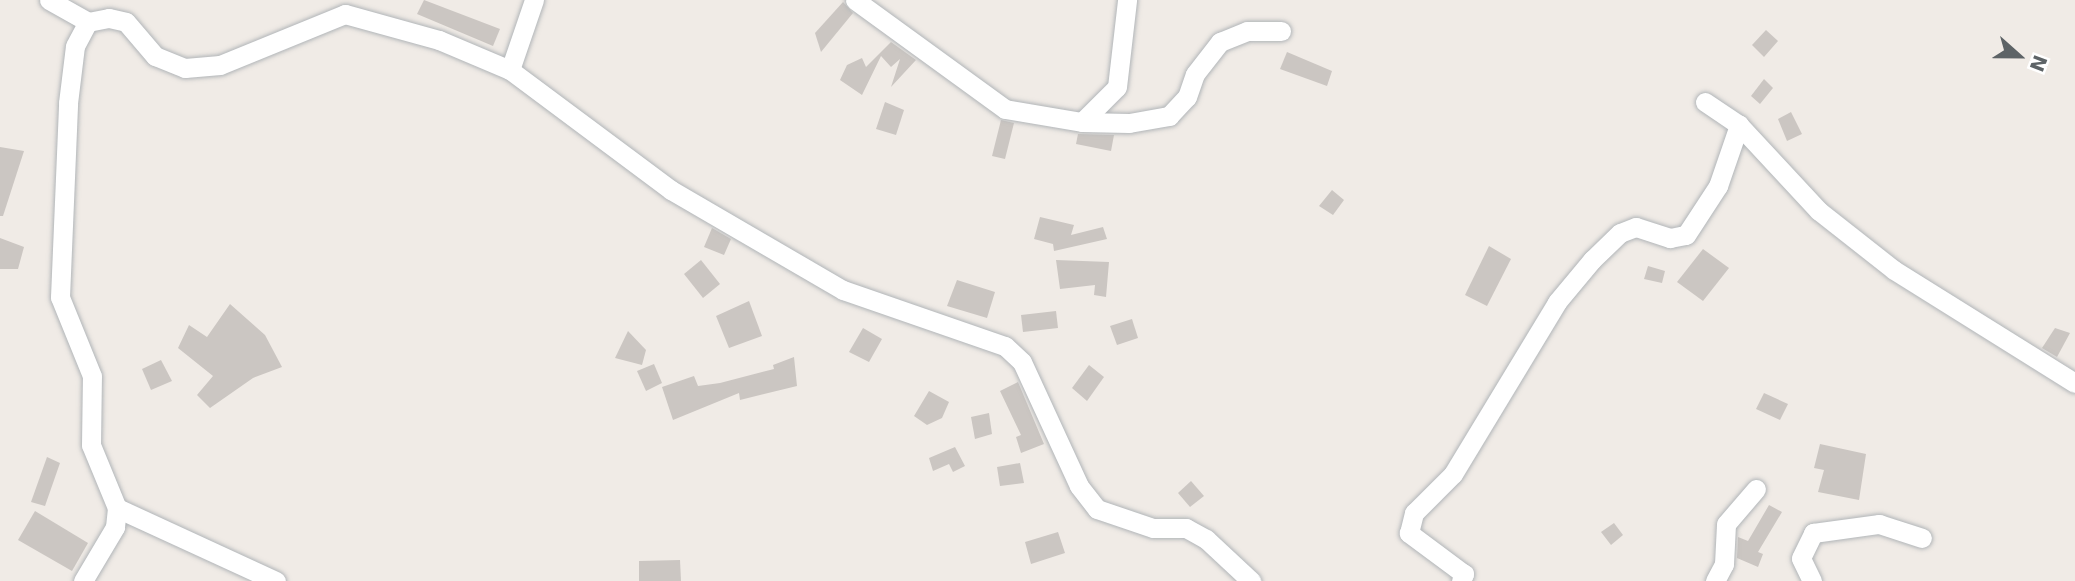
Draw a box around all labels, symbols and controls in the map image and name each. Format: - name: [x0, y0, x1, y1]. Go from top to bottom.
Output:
- north arrow: [1984, 21, 2054, 91]
- text: N: [2025, 52, 2052, 75]

